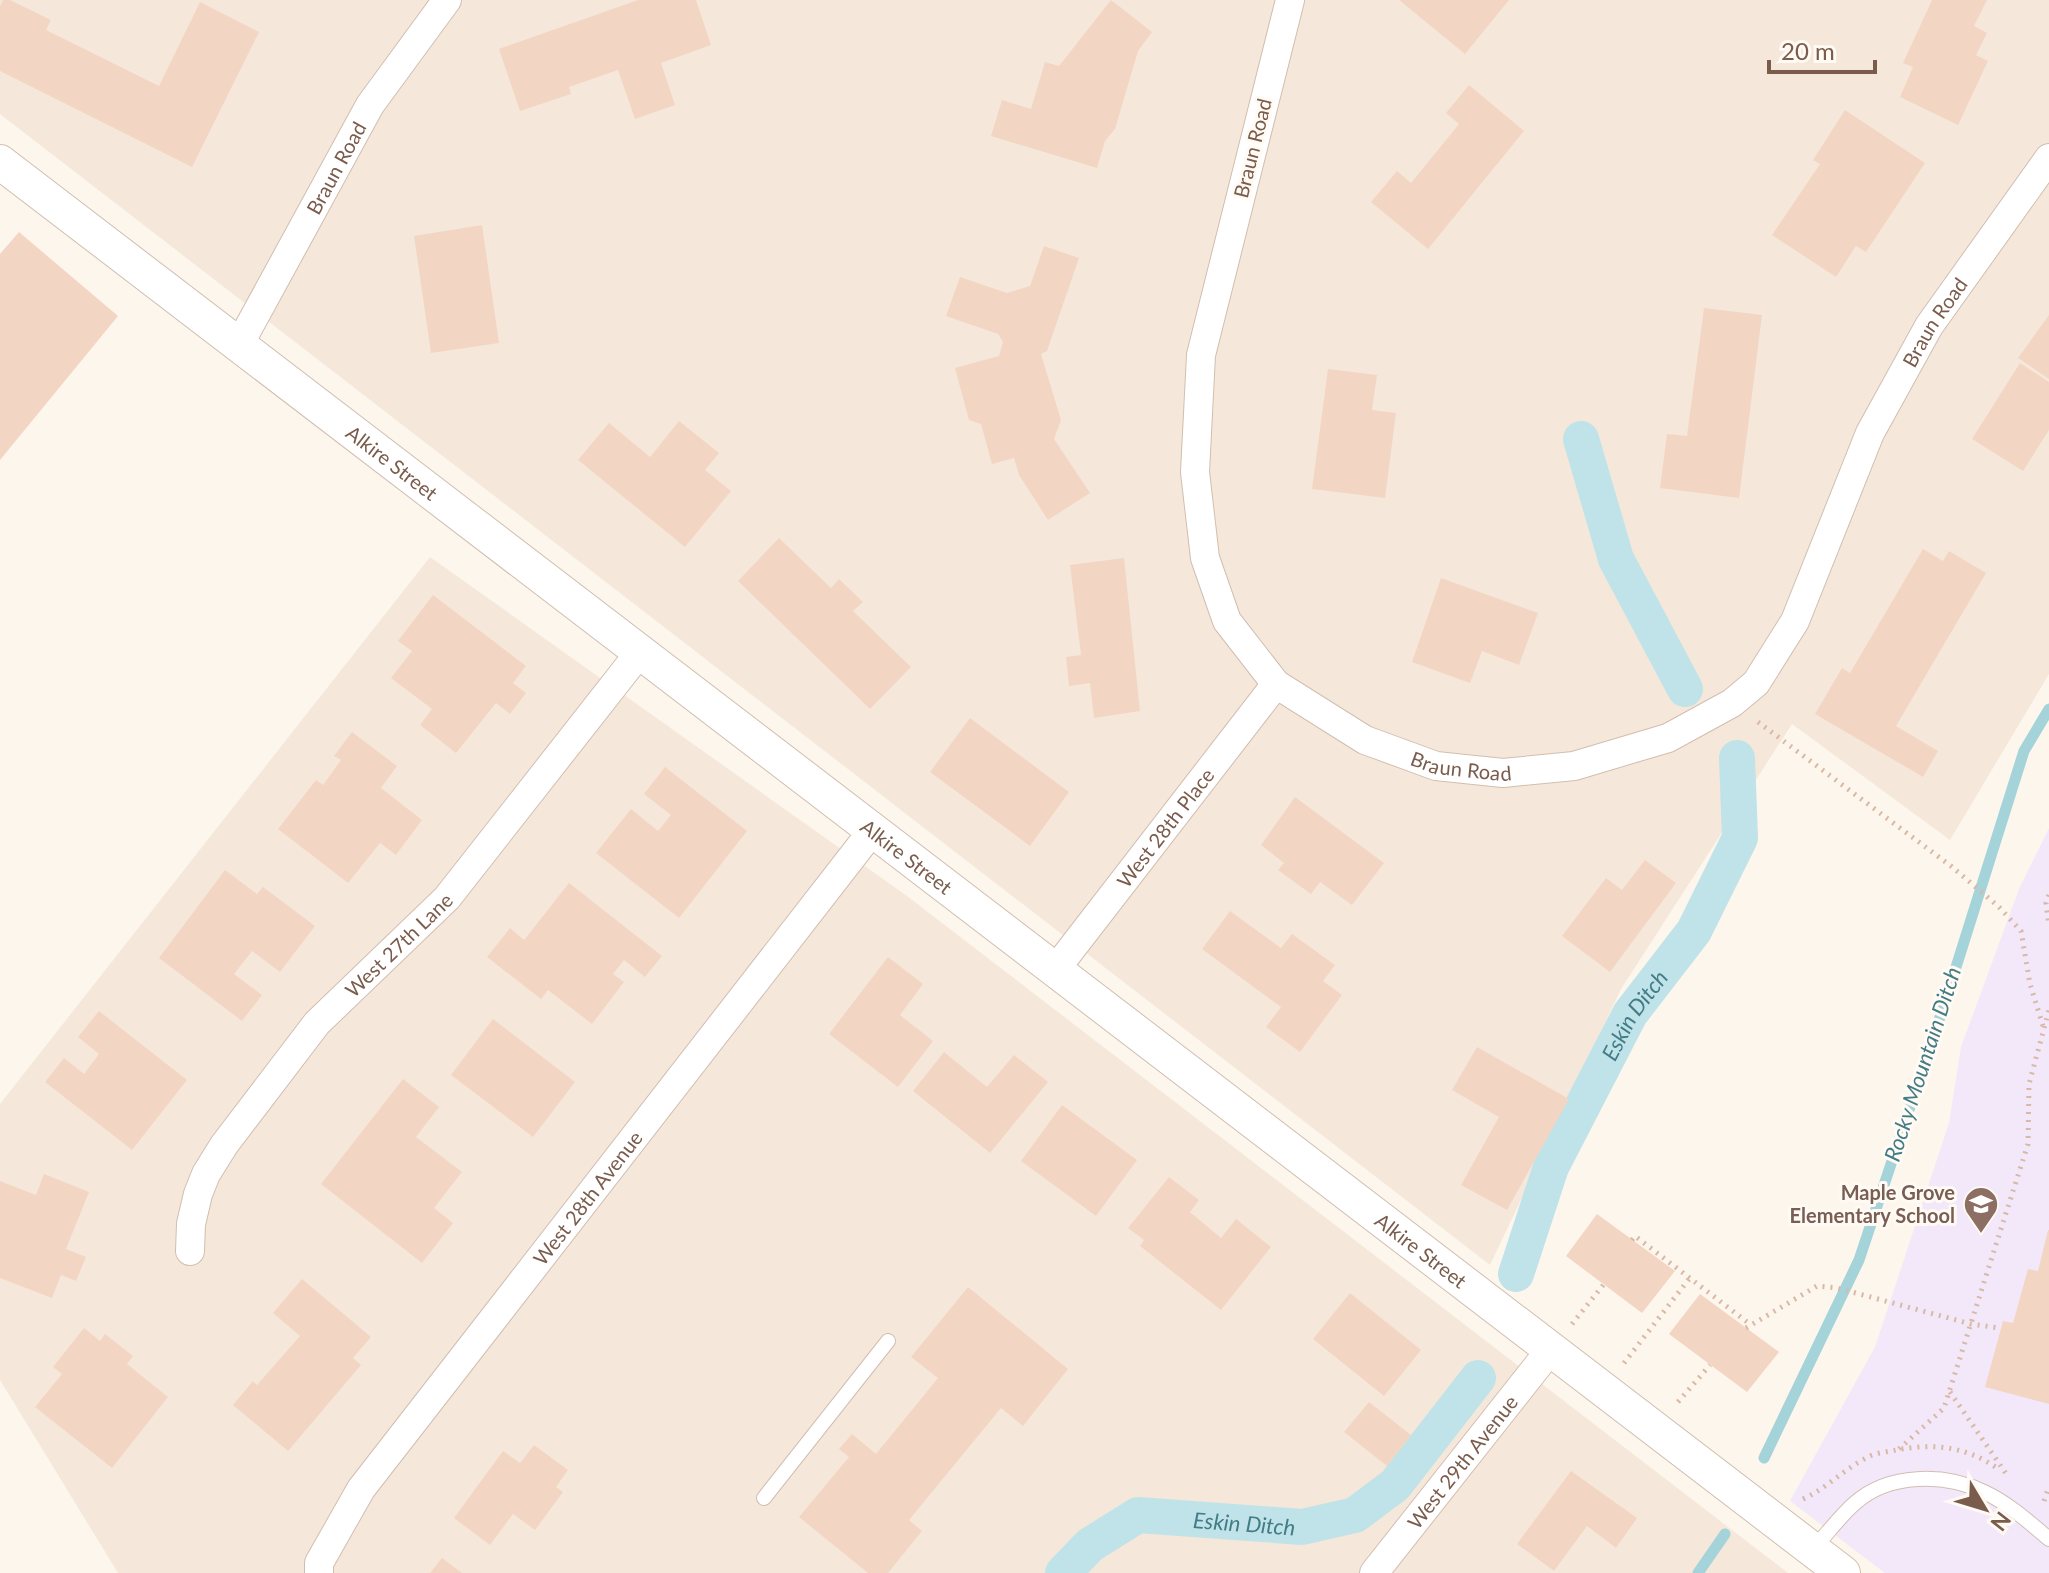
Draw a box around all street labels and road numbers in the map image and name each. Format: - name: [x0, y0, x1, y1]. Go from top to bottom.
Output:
- street label: Braun Road: [1228, 96, 1276, 200]
- street label: Braun Road: [301, 117, 371, 218]
- street label: Braun Road: [1897, 273, 1972, 371]
- street label: Alkire Street: [342, 420, 443, 505]
- street label: Braun Road: [1408, 746, 1513, 785]
- street label: West 28th Place: [1111, 763, 1219, 892]
- street label: Alkire Street: [856, 814, 957, 899]
- street label: West 27th Lane: [340, 888, 457, 1002]
- street label: West 28th Avenue: [528, 1126, 647, 1270]
- street label: Alkire Street: [1371, 1208, 1472, 1293]
- street label: West 29th Avenue: [1402, 1390, 1522, 1533]

